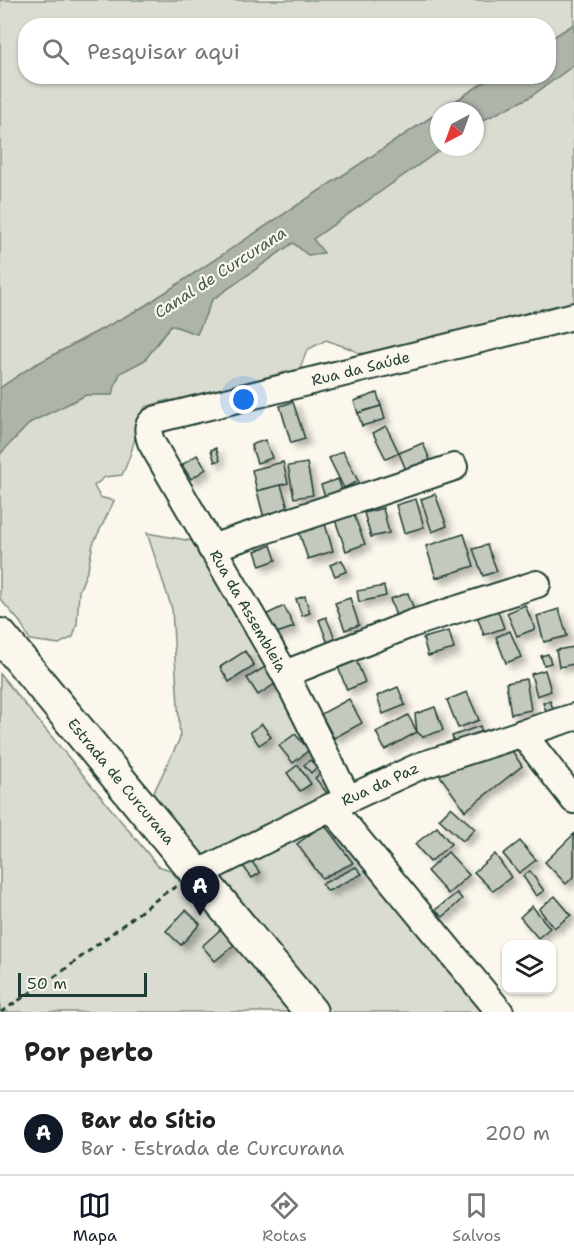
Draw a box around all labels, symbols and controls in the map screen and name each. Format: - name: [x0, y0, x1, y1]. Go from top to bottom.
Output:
- search box: [18, 18, 556, 84]
- icon: search: [39, 35, 72, 68]
- text: Pesquisar aqui: [87, 37, 240, 66]
- north arrow: [430, 102, 484, 156]
- water label: Canal de Curcurana: [150, 222, 290, 323]
- street label: Rua da Saúde: [309, 347, 412, 390]
- your location: [229, 385, 258, 414]
- street label: Rua da Assembleia: [205, 546, 292, 676]
- street label: Estrada de Curcurana: [63, 714, 179, 849]
- street label: Rua da Paz: [338, 758, 422, 811]
- pin: A: [180, 866, 220, 916]
- map controls: [502, 940, 556, 994]
- button: layers: [502, 940, 556, 994]
- scale bar: [18, 970, 147, 998]
- text: 50 m: [27, 973, 67, 994]
- text: Por perto: [24, 1034, 153, 1069]
- text: Bar do Sítio: [81, 1106, 216, 1135]
- text: A: [36, 1120, 51, 1146]
- text: 200 m: [485, 1120, 550, 1146]
- text: Bar · Estrada de Curcurana: [81, 1135, 344, 1161]
- tab: Mapa: [73, 1189, 117, 1246]
- tab: Rotas: [262, 1189, 307, 1246]
- tab: Salvos: [452, 1189, 501, 1246]

